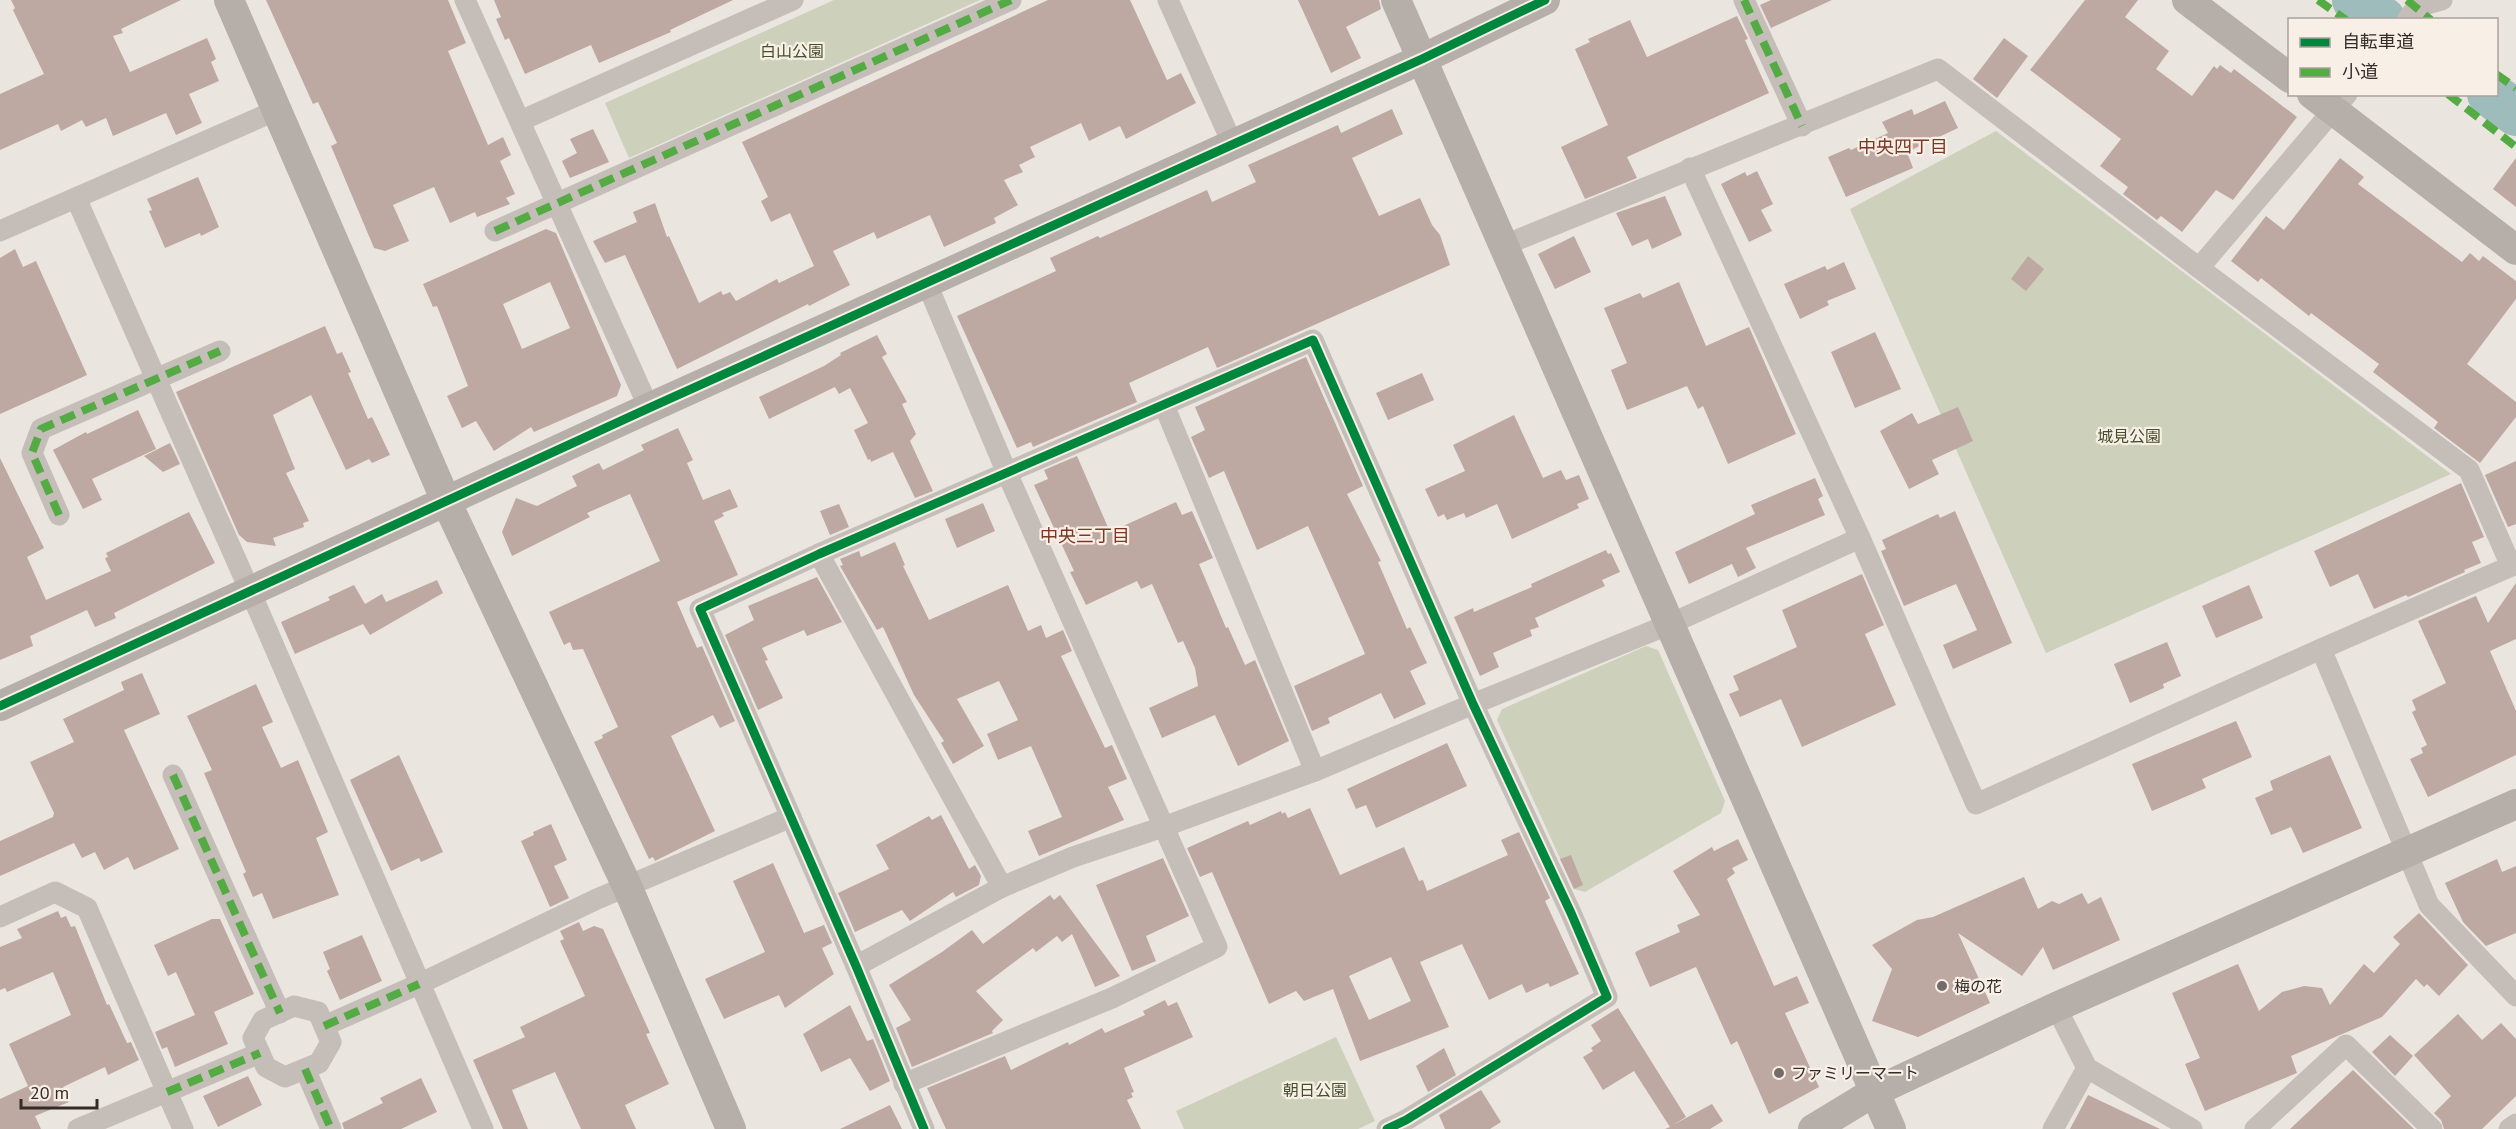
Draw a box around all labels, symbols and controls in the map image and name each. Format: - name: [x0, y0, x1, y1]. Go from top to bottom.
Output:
- legend: [2288, 18, 2498, 96]
- text: 自転車道: [2342, 30, 2414, 53]
- park label: 白山公園: [760, 41, 824, 61]
- text: 小道: [2342, 60, 2378, 83]
- district label: 中央四丁目: [1858, 135, 1948, 158]
- park label: 城見公園: [2097, 426, 2161, 446]
- district label: 中央三丁目: [1040, 524, 1130, 547]
- place label: 梅の花: [1954, 976, 2002, 996]
- marker: 梅の花: [1935, 979, 1949, 993]
- place label: ファミリーマート: [1791, 1063, 1919, 1083]
- marker: ファミリーマート: [1772, 1066, 1786, 1080]
- scale bar: [21, 1072, 98, 1110]
- park label: 朝日公園: [1283, 1080, 1347, 1100]
- text: 20 m: [30, 1081, 69, 1104]

